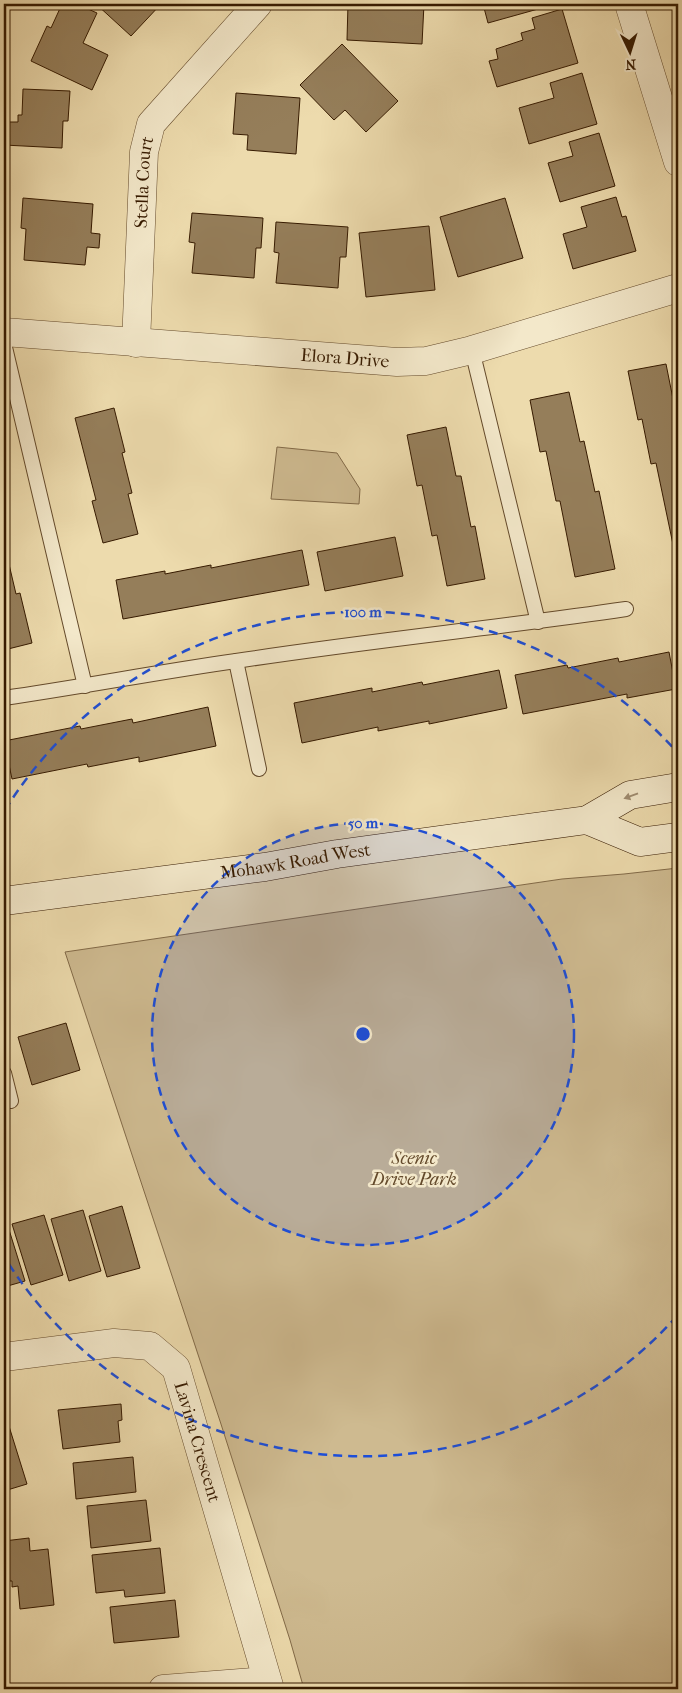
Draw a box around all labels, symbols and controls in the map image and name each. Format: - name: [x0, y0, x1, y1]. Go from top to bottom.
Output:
- north arrow: [604, 28, 654, 78]
- text: N: [625, 56, 637, 73]
- street label: Stella Court: [131, 134, 159, 229]
- street label: Elora Drive: [300, 345, 390, 372]
- text: 100 m: [344, 603, 382, 621]
- one-way arrow: [623, 792, 638, 800]
- text: 50 m: [348, 814, 379, 832]
- street label: Mohawk Road West: [219, 839, 372, 884]
- centre of rings: [354, 1025, 372, 1043]
- park label: Scenic Drive Park: [370, 1148, 457, 1190]
- street label: Lavina Crescent: [170, 1379, 225, 1505]

